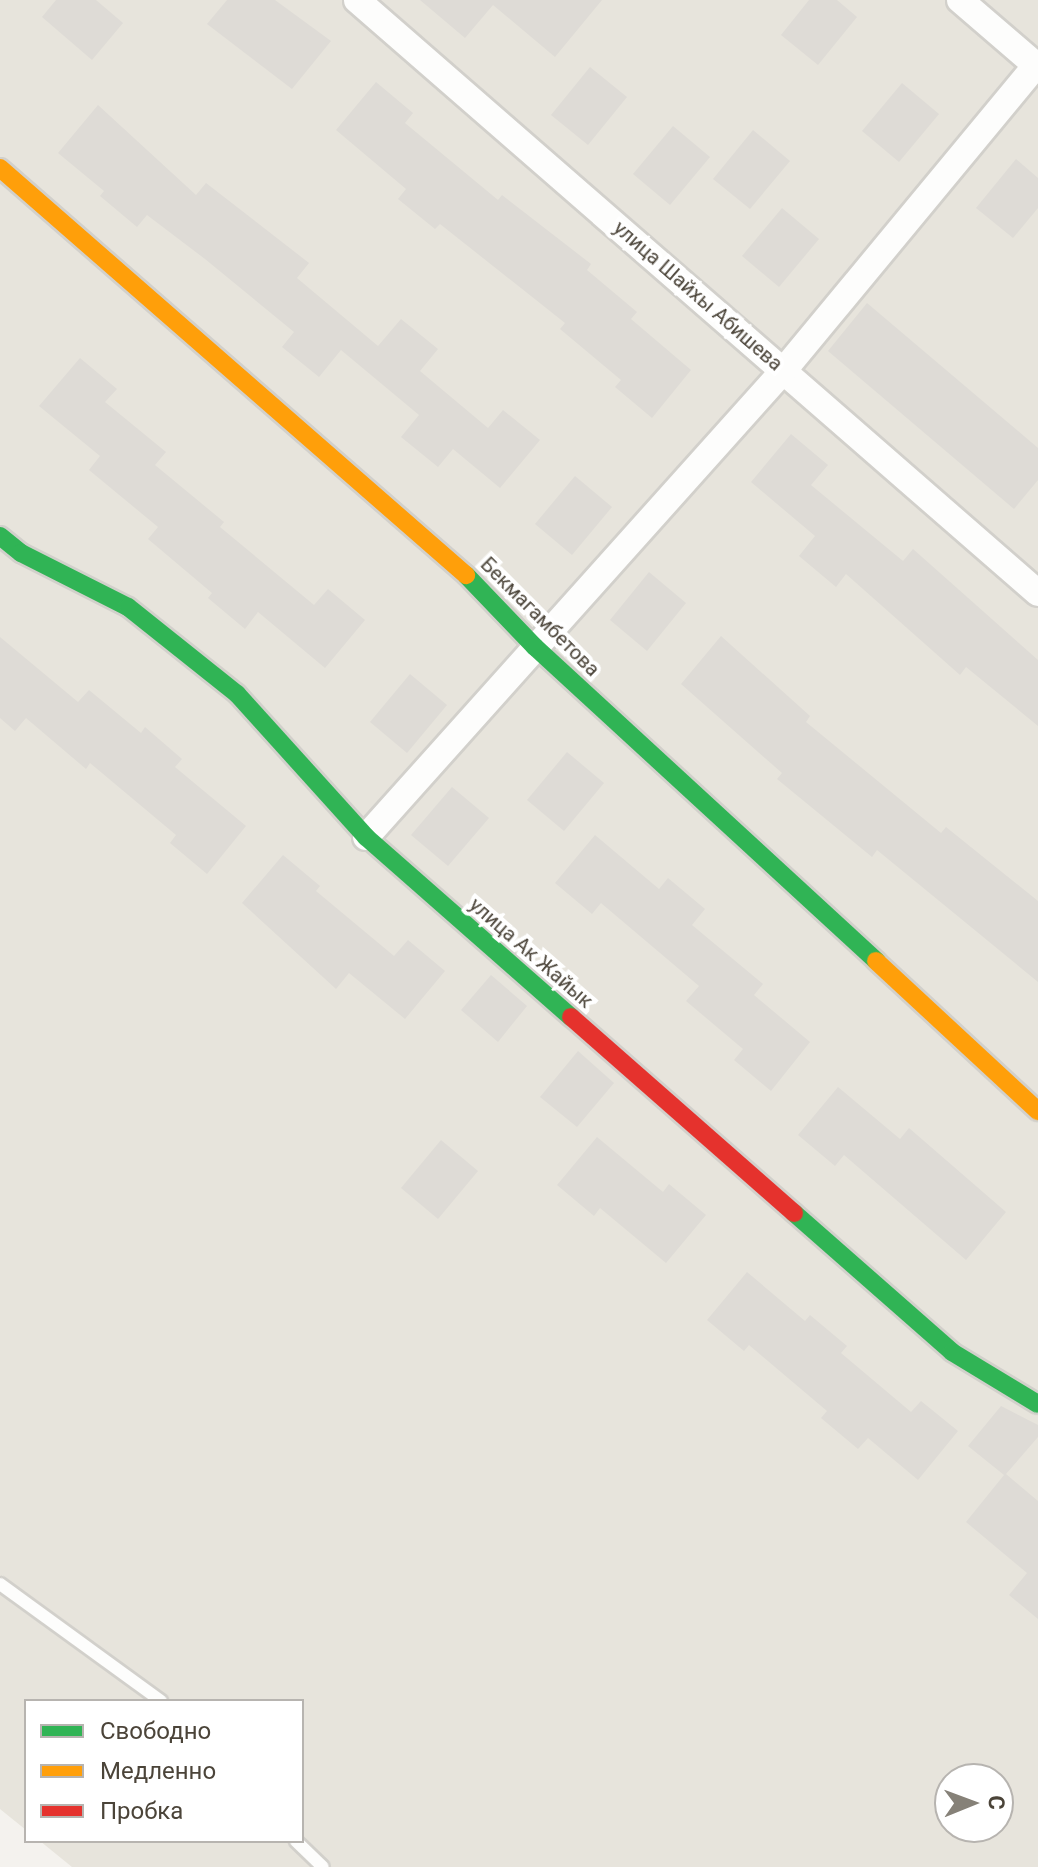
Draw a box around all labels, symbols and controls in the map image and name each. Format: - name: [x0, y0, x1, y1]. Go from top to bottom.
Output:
- street label: улица Шайхы Абишева: [609, 216, 787, 376]
- street label: Бекмагамбетова: [476, 553, 604, 681]
- street label: улица Ак Жайык: [464, 893, 598, 1013]
- legend: [24, 1699, 304, 1843]
- text: Свободно: [100, 1717, 211, 1745]
- text: Медленно: [100, 1757, 216, 1785]
- north arrow: [934, 1763, 1014, 1843]
- text: С: [984, 1795, 1009, 1810]
- text: Пробка: [100, 1797, 183, 1825]

